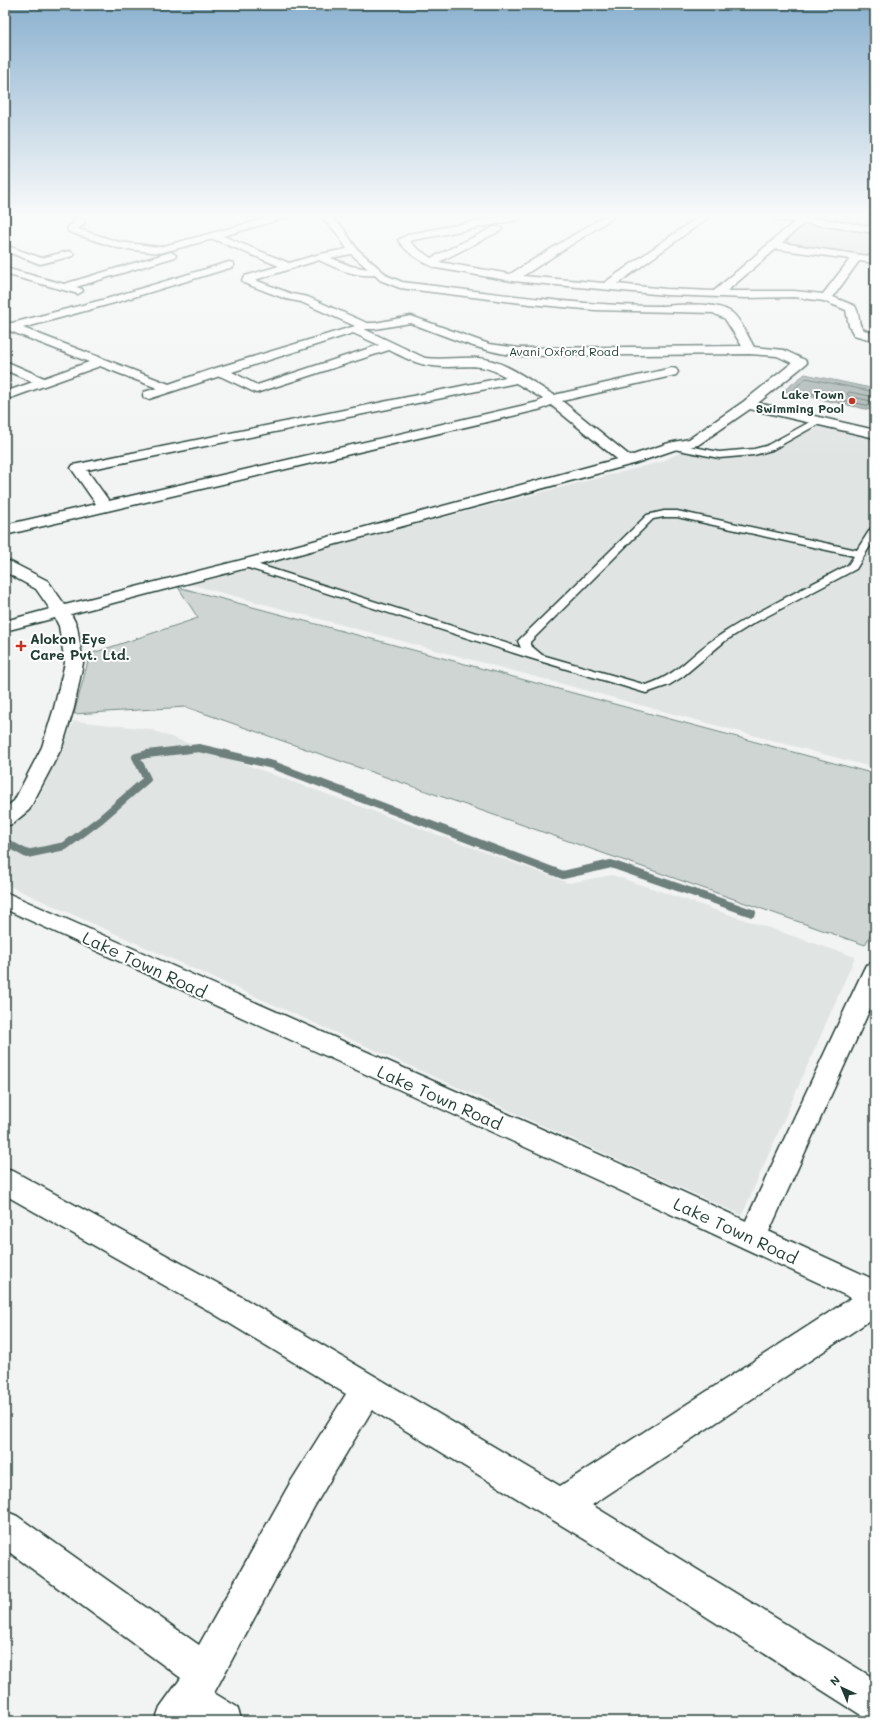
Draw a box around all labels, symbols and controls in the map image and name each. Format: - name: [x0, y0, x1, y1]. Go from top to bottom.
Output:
- street label: Avani Oxford Road: [509, 343, 619, 359]
- place label: Lake Town Swimming Pool: [756, 386, 844, 416]
- marker: Lake Town Swimming Pool: [847, 396, 857, 406]
- place label: Alokon Eye Care Pvt. Ltd.: [30, 629, 130, 664]
- marker: Alokon Eye Care Pvt. Ltd.: [15, 640, 27, 652]
- street label: Lake Town Road: [79, 926, 211, 1002]
- street label: Lake Town Road: [374, 1060, 506, 1134]
- street label: Lake Town Road: [670, 1192, 802, 1268]
- north arrow: [822, 1668, 862, 1708]
- text: N: [826, 1672, 843, 1689]

